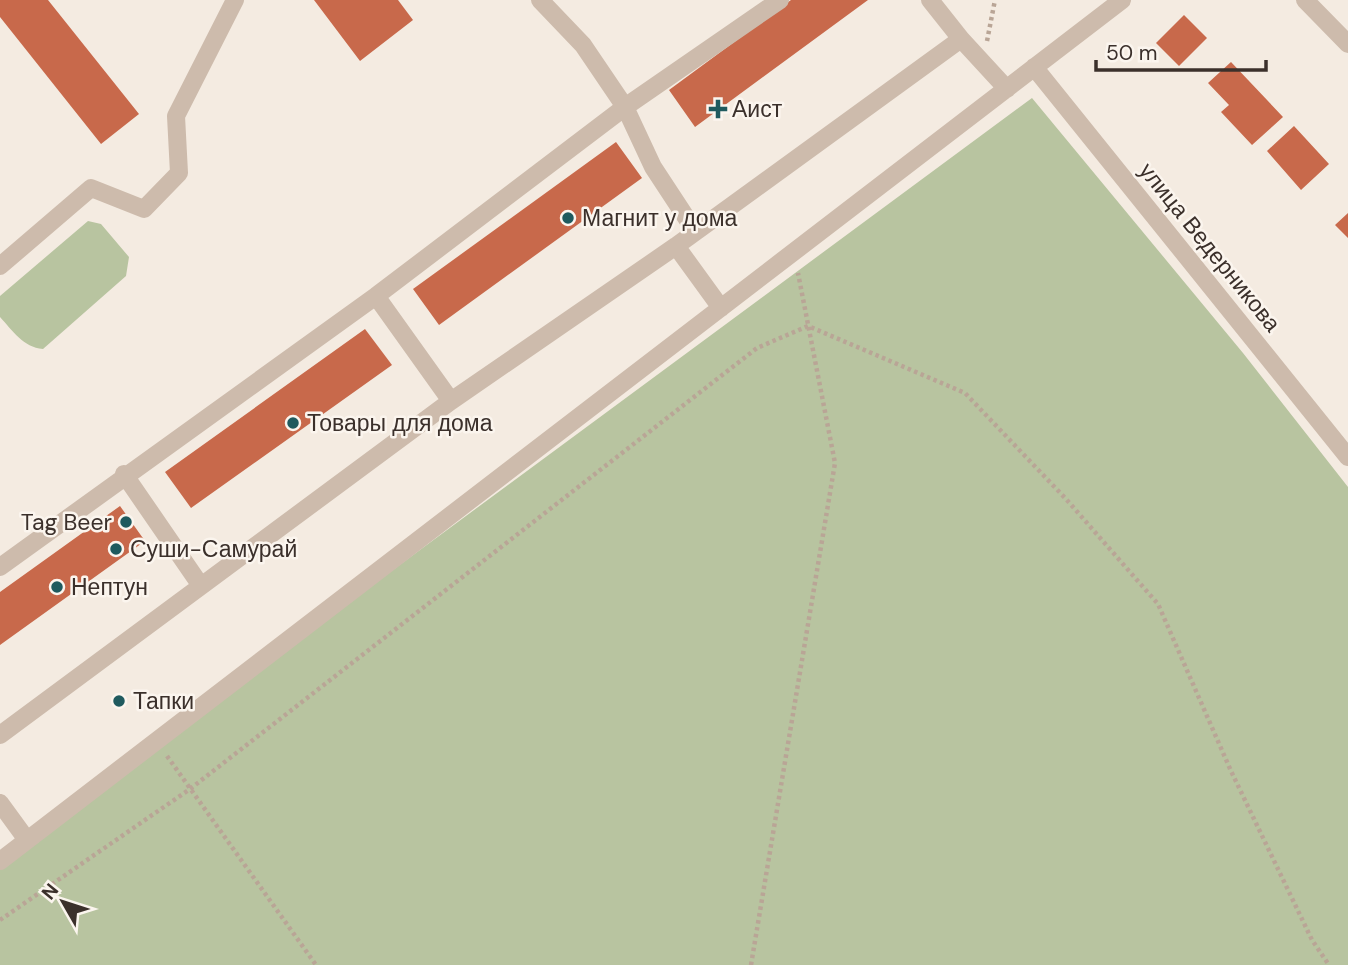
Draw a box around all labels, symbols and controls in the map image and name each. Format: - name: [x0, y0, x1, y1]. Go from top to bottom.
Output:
- scale bar: [1096, 28, 1266, 72]
- text: 50 m: [1106, 39, 1157, 67]
- place label: Аист: [732, 94, 783, 124]
- marker: Аист: [710, 101, 726, 117]
- street label: улица Ведерникова: [1132, 156, 1288, 338]
- place label: Магнит у дома: [582, 203, 737, 233]
- marker: Магнит у дома: [560, 210, 576, 226]
- place label: Товары для дома: [307, 408, 493, 438]
- marker: Товары для дома: [285, 415, 301, 431]
- place label: Tag Beer: [21, 507, 112, 537]
- marker: Tag Beer: [118, 514, 134, 530]
- place label: Суши-Самурай: [130, 534, 297, 564]
- marker: Суши-Самурай: [108, 541, 124, 557]
- place label: Нептун: [71, 572, 148, 602]
- marker: Нептун: [49, 579, 65, 595]
- place label: Тапки: [133, 686, 194, 716]
- marker: Тапки: [111, 693, 127, 709]
- north arrow: [28, 867, 98, 937]
- text: N: [36, 878, 64, 905]

